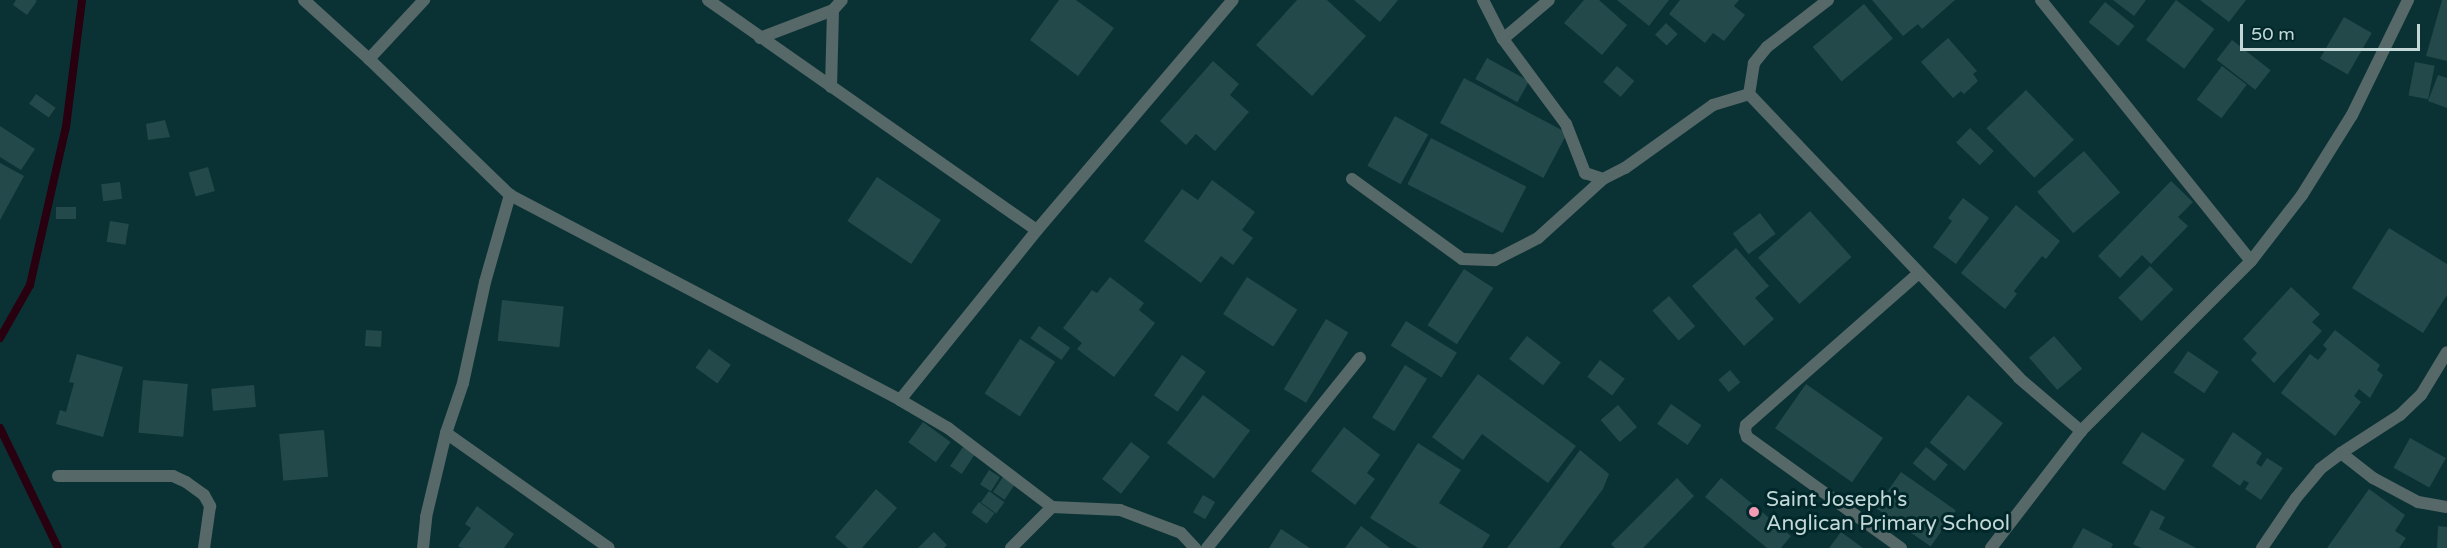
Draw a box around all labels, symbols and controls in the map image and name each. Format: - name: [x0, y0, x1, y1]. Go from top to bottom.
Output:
- scale bar: [2243, 12, 2423, 50]
- text: 50 m: [2251, 23, 2295, 45]
- place label: Saint Joseph's Anglican Primary School: [1766, 487, 2010, 537]
- marker: Saint Joseph's Anglican Primary School: [1747, 505, 1761, 519]

